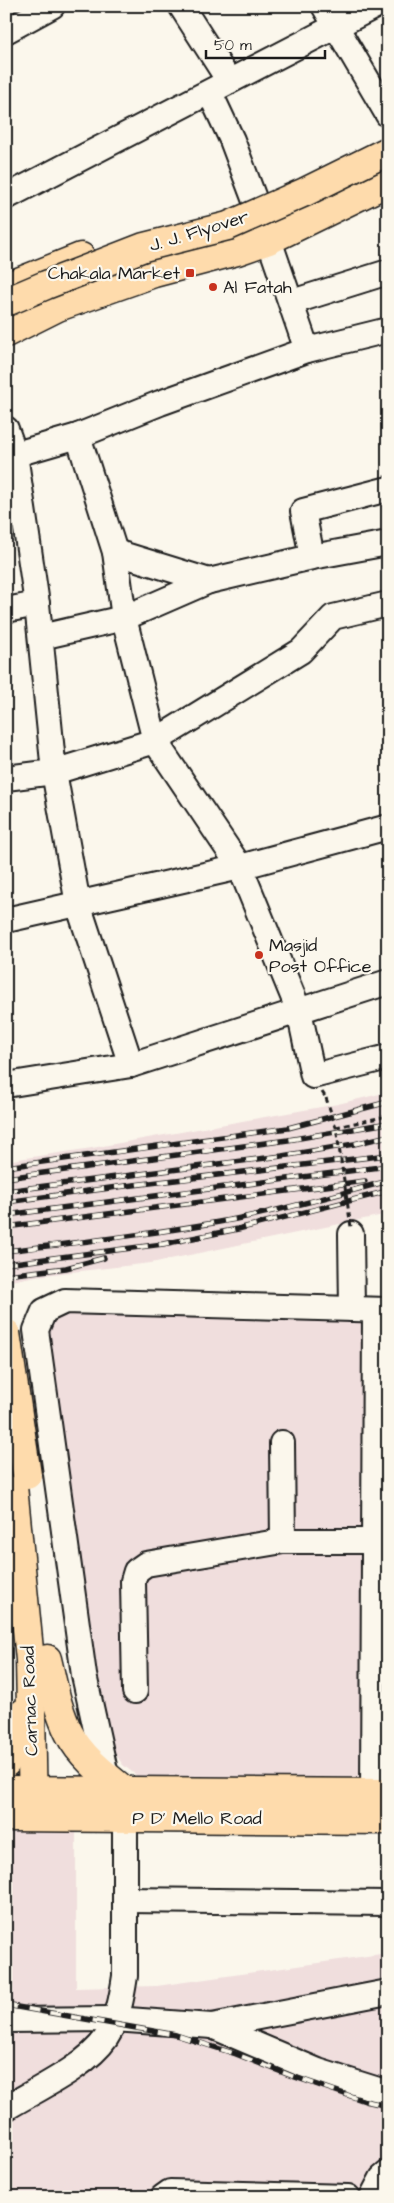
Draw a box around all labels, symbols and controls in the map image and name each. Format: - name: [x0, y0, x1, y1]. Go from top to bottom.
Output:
- scale bar: [206, 28, 325, 60]
- text: 50 m: [214, 35, 252, 56]
- street label: J. J. Flyover: [146, 204, 252, 259]
- place label: Chakala Market: [48, 261, 181, 286]
- marker: Chakala Market: [184, 267, 196, 279]
- place label: Al Fatah: [223, 275, 292, 300]
- marker: Al Fatah: [207, 281, 219, 293]
- place label: Masjid Post Office: [269, 933, 372, 979]
- marker: Masjid Post Office: [253, 949, 265, 961]
- street label: Carnac Road: [16, 1646, 44, 1756]
- street label: P D' Mello Road: [132, 1806, 262, 1831]

